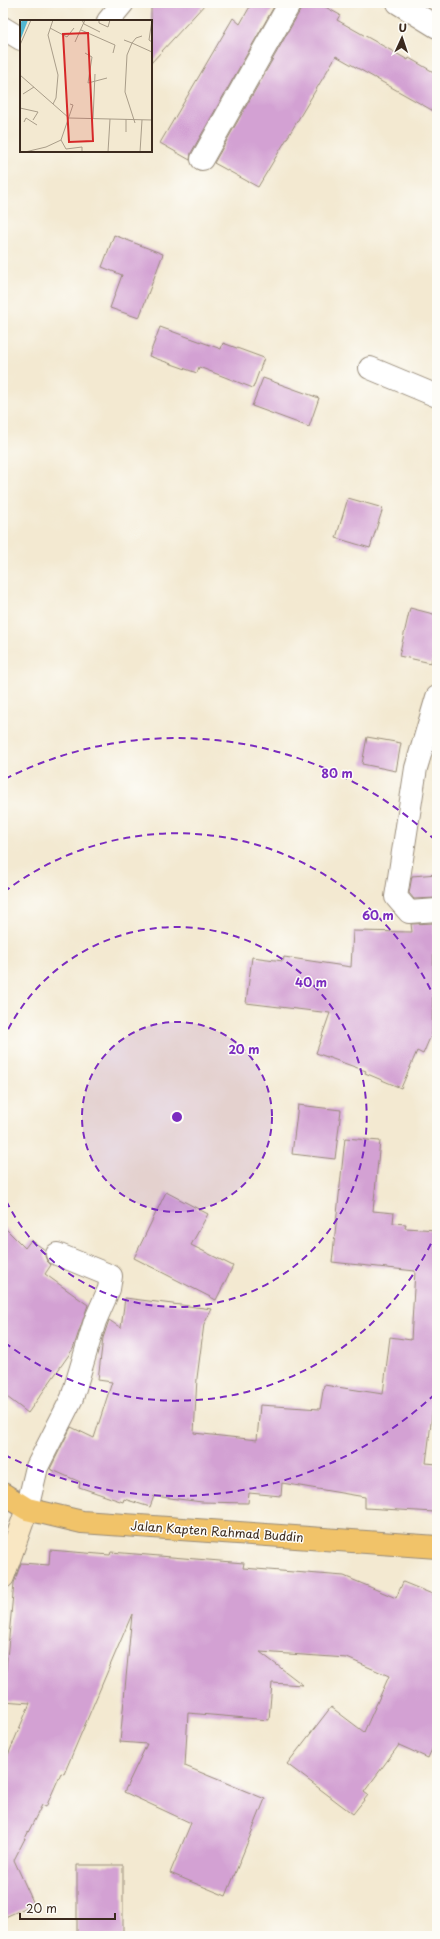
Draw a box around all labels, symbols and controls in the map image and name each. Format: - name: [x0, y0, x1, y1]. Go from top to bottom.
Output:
- north arrow: [382, 18, 422, 58]
- text: U: [398, 19, 407, 36]
- inset map: [20, 20, 152, 152]
- text: 80 m: [321, 764, 353, 782]
- text: 60 m: [362, 906, 394, 924]
- text: 40 m: [295, 973, 327, 991]
- text: 20 m: [228, 1040, 260, 1058]
- centre of rings: [170, 1110, 184, 1124]
- street label: Jalan Kapten Rahmad Buddin: [130, 1516, 304, 1546]
- scale bar: [20, 1895, 115, 1921]
- text: 20 m: [26, 1899, 57, 1917]

